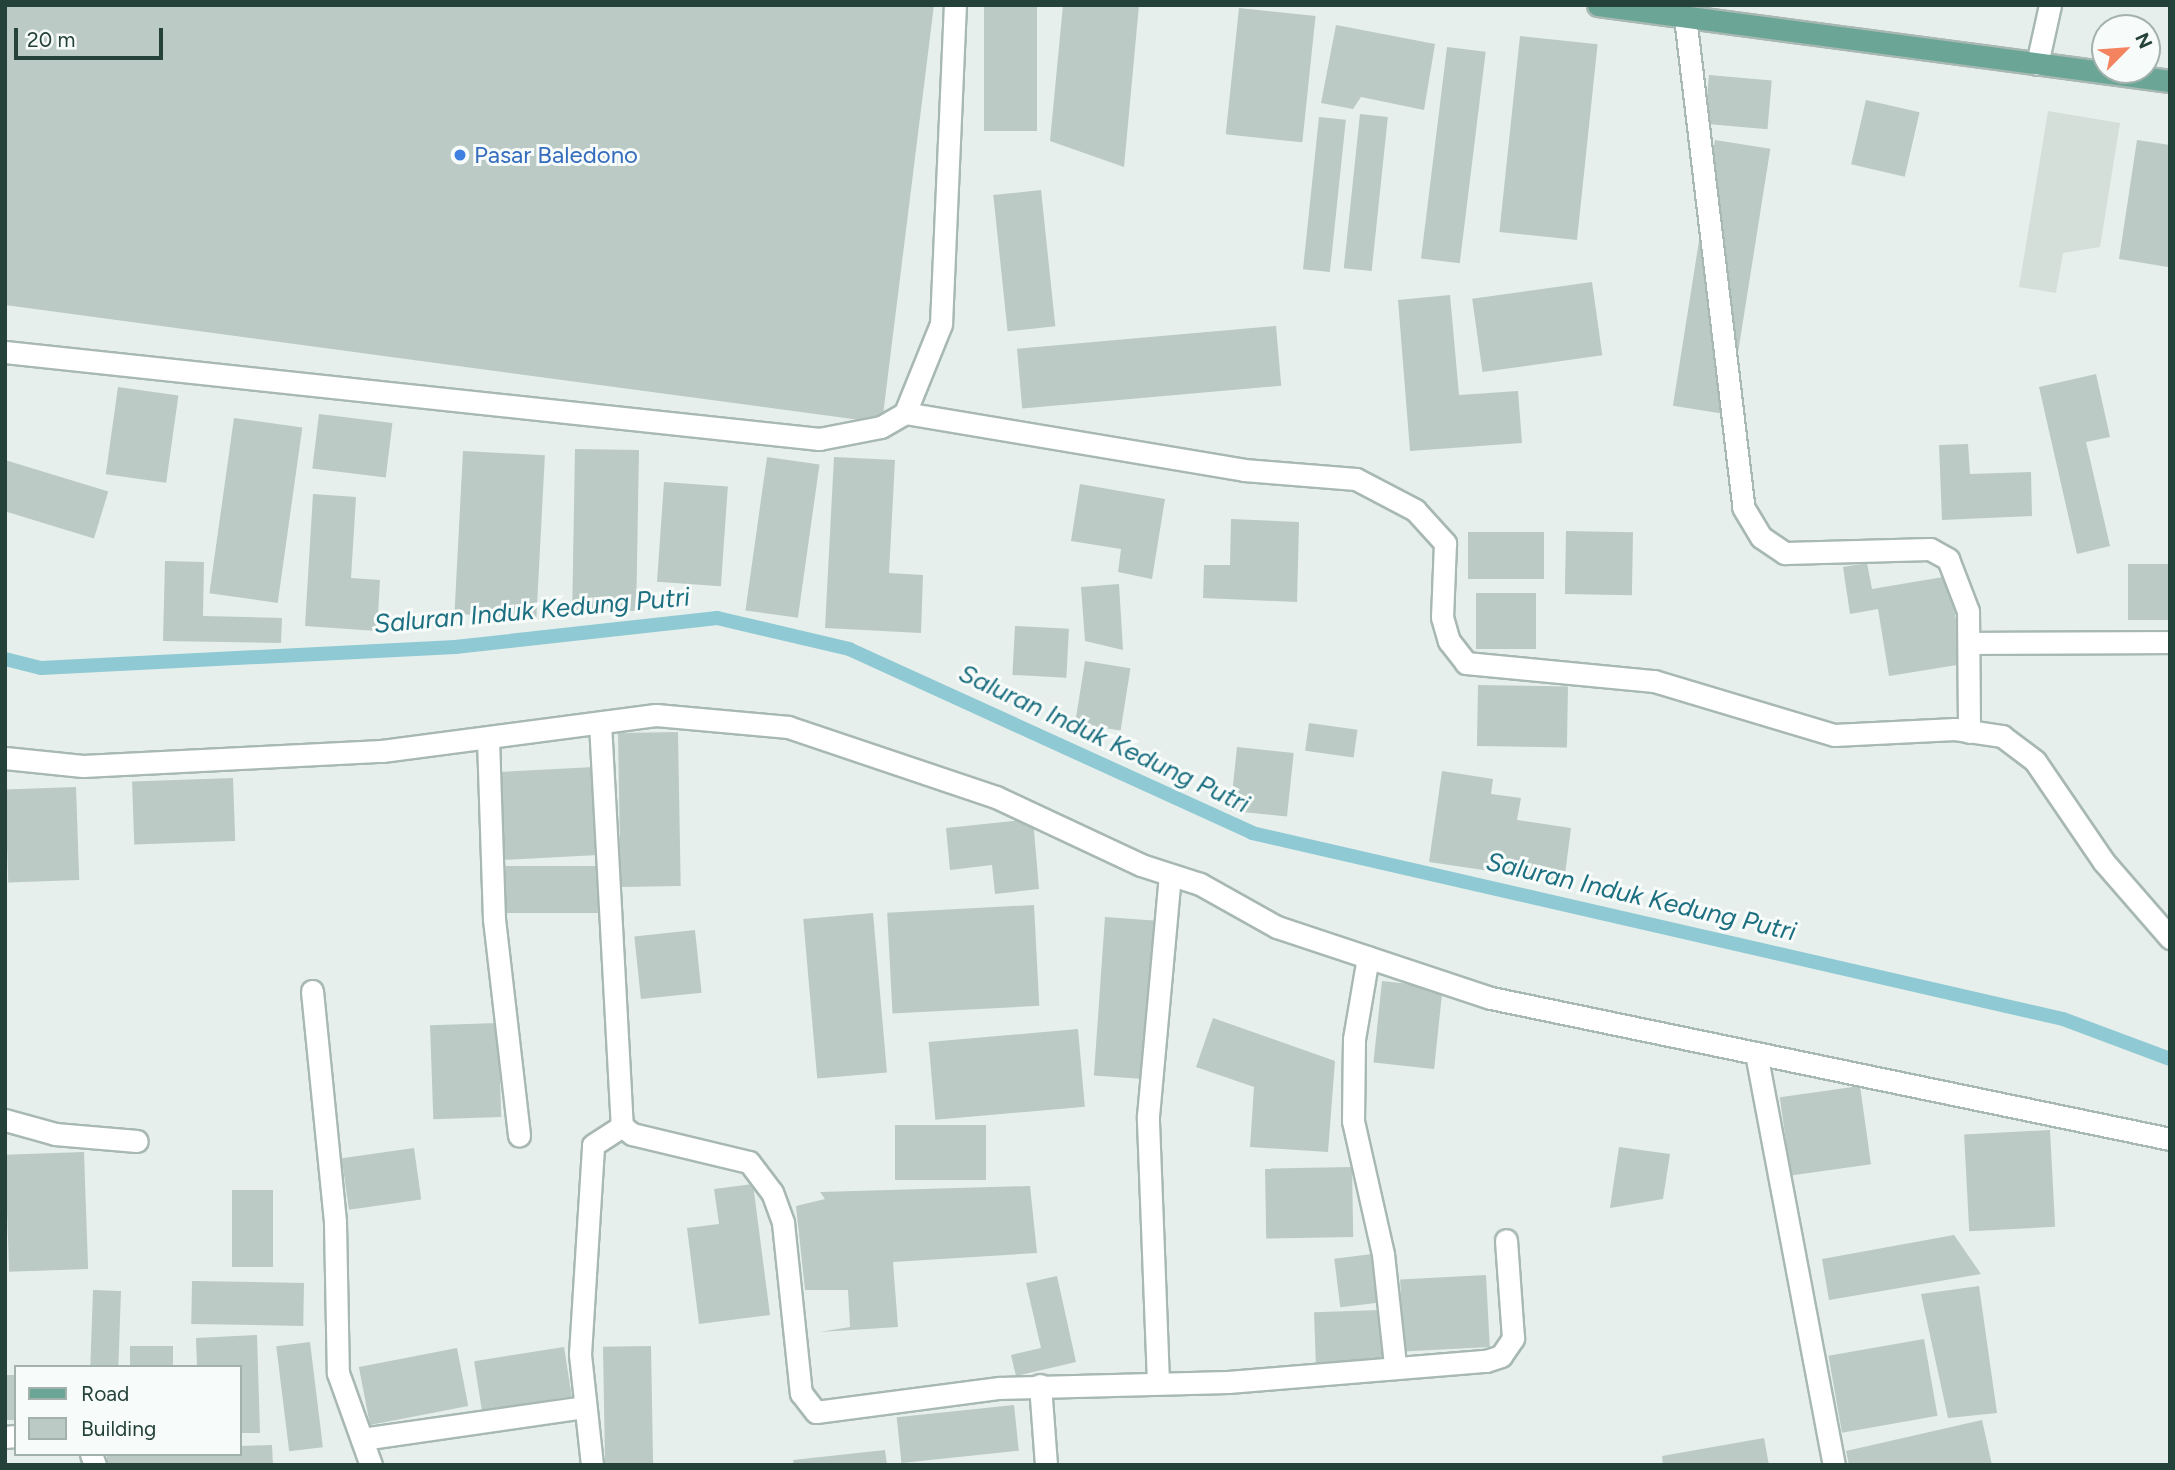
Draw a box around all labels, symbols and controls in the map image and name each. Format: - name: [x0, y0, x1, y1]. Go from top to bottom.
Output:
- scale bar: [18, 14, 166, 58]
- north arrow: [2091, 14, 2161, 84]
- text: 20 m: [27, 27, 75, 52]
- text: N: [2130, 29, 2157, 52]
- place label: Pasar Baledono: [474, 141, 638, 169]
- marker: Pasar Baledono: [452, 147, 468, 163]
- water label: Saluran Induk Kedung Putri: [373, 582, 691, 640]
- water label: Saluran Induk Kedung Putri: [954, 658, 1254, 820]
- water label: Saluran Induk Kedung Putri: [1483, 846, 1799, 948]
- legend: [14, 1365, 242, 1456]
- text: Road: [81, 1381, 129, 1406]
- text: Building: [81, 1416, 156, 1441]

